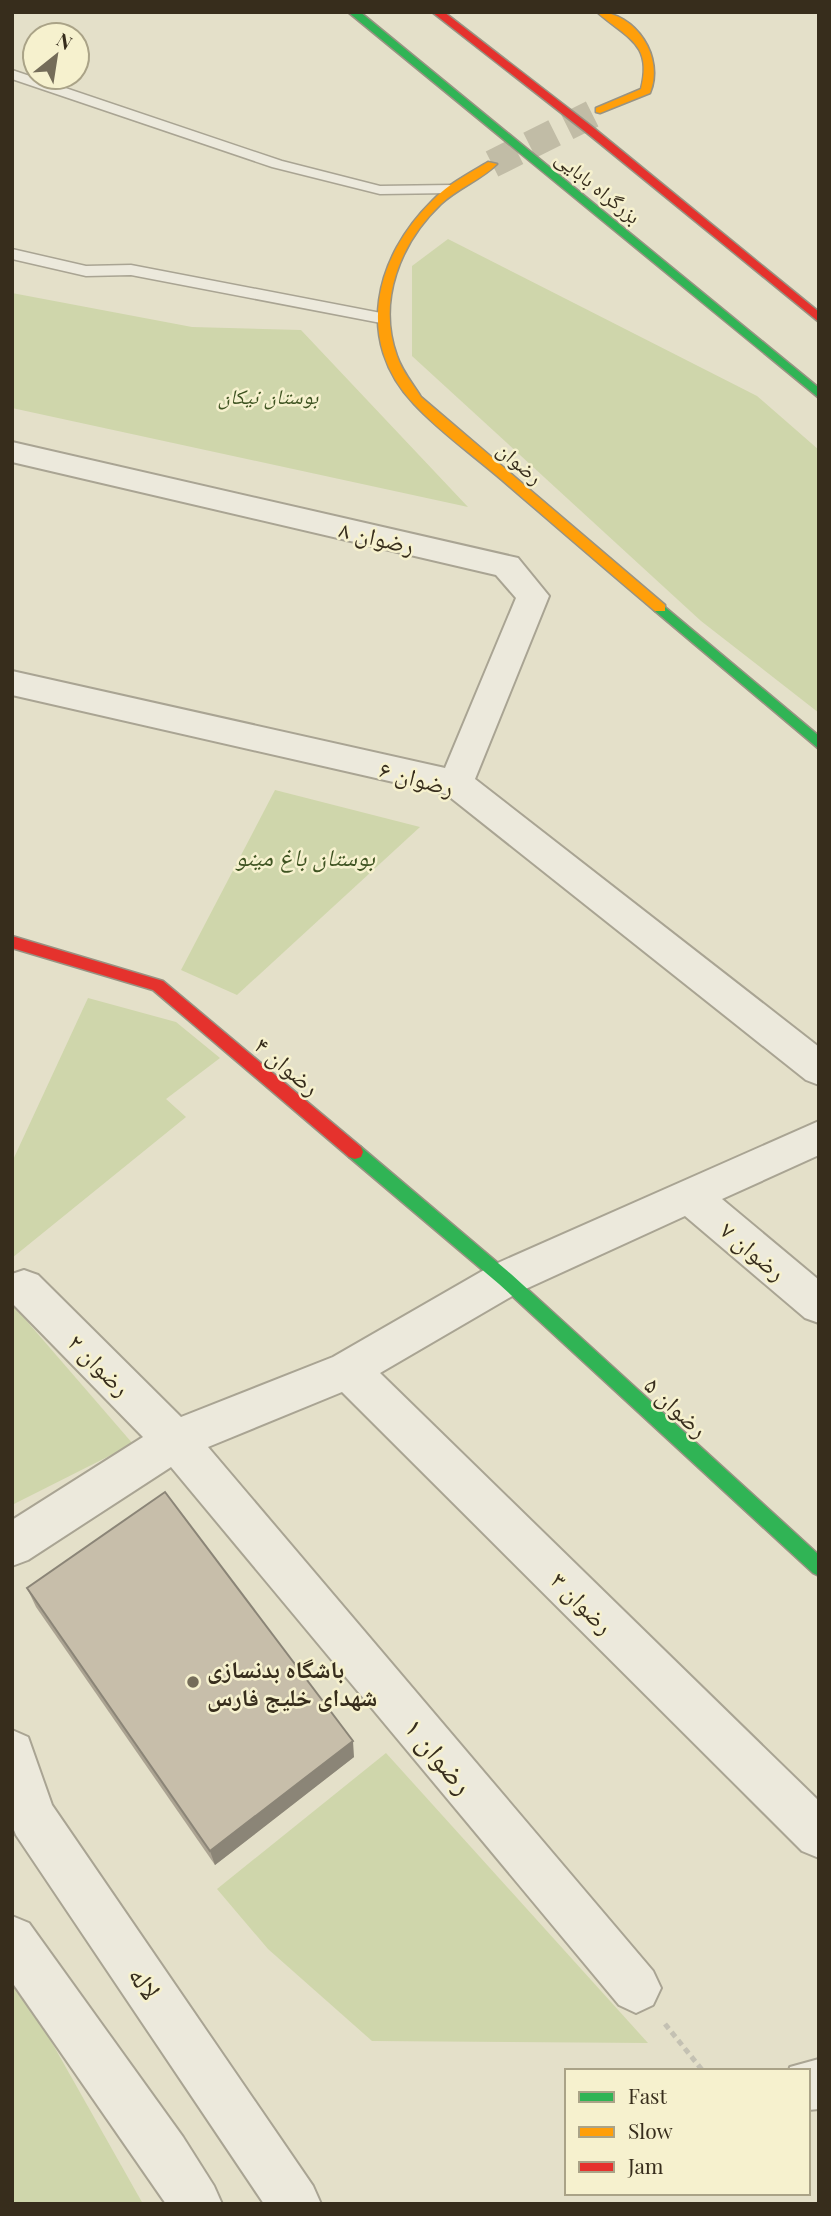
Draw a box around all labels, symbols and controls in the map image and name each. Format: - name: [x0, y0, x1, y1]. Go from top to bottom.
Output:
- north arrow: [21, 21, 91, 91]
- text: N: [53, 26, 78, 55]
- street label: بزرگراه بابایی: [550, 143, 648, 230]
- park label: بوستان نیکان: [218, 381, 318, 410]
- street label: رضوان: [492, 434, 550, 490]
- street label: رضوان ۸: [336, 512, 418, 560]
- street label: رضوان ۶: [376, 752, 458, 802]
- park label: بوستان باغ مینو: [234, 840, 375, 873]
- street label: رضوان ۴: [249, 1028, 327, 1102]
- street label: رضوان ۷: [715, 1213, 793, 1287]
- street label: رضوان ۲: [62, 1326, 138, 1402]
- street label: رضوان ۵: [638, 1368, 716, 1444]
- street label: رضوان ۳: [545, 1564, 621, 1640]
- place label: باشگاه بدنسازی شهدای خلیج فارس: [207, 1652, 377, 1713]
- marker: باشگاه بدنسازی شهدای خلیج فارس: [185, 1674, 201, 1690]
- street label: رضوان ۱: [397, 1709, 483, 1801]
- street label: لاله: [121, 1958, 171, 2006]
- legend: [565, 2069, 810, 2195]
- text: Fast: [628, 2081, 667, 2109]
- text: Slow: [628, 2116, 673, 2144]
- text: Jam: [627, 2151, 664, 2179]

